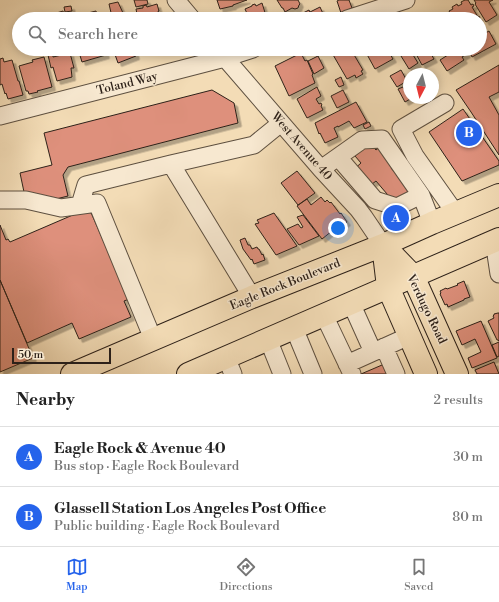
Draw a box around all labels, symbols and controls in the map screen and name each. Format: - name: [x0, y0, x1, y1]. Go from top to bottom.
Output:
- search box: [12, 12, 487, 56]
- icon: search: [26, 23, 48, 45]
- text: Search here: [58, 25, 138, 44]
- north arrow: [403, 68, 439, 104]
- street label: Toland Way: [95, 69, 159, 98]
- street label: West Avenue 40: [267, 108, 335, 183]
- pin: B: [456, 118, 482, 148]
- pin: A: [383, 203, 409, 233]
- your location: [328, 218, 348, 238]
- street label: Eagle Rock Boulevard: [228, 255, 343, 313]
- street label: Verdugo Road: [403, 271, 450, 347]
- scale bar: [12, 346, 111, 365]
- text: 50 m: [18, 348, 43, 362]
- text: Nearby: [16, 389, 75, 411]
- text: 2 results: [434, 392, 483, 408]
- text: Eagle Rock & Avenue 40: [54, 439, 226, 458]
- text: A: [24, 449, 34, 465]
- text: 30 m: [453, 449, 483, 465]
- text: Bus stop · Eagle Rock Boulevard: [54, 458, 239, 474]
- text: Glassell Station Los Angeles Post Office: [54, 499, 326, 518]
- text: B: [24, 509, 34, 525]
- text: 80 m: [452, 509, 483, 525]
- text: Public building · Eagle Rock Boulevard: [54, 518, 280, 534]
- tab: Map: [66, 556, 88, 594]
- tab: Directions: [220, 556, 273, 594]
- tab: Saved: [404, 556, 433, 594]

